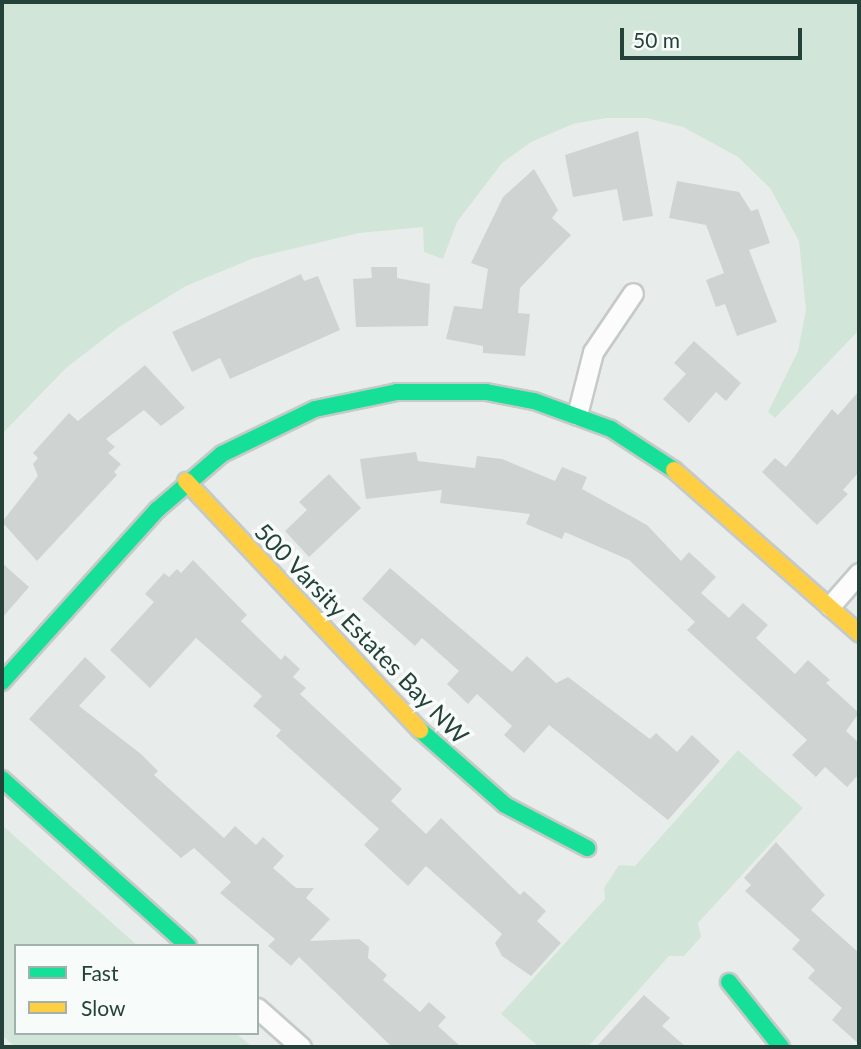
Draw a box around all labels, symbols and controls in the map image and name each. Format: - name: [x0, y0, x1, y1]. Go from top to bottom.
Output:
- scale bar: [623, 14, 805, 58]
- text: 50 m: [633, 27, 680, 52]
- street label: 500 Varsity Estates Bay NW: [248, 516, 476, 750]
- legend: [14, 944, 259, 1035]
- text: Fast: [81, 960, 118, 985]
- text: Slow: [81, 995, 125, 1020]

